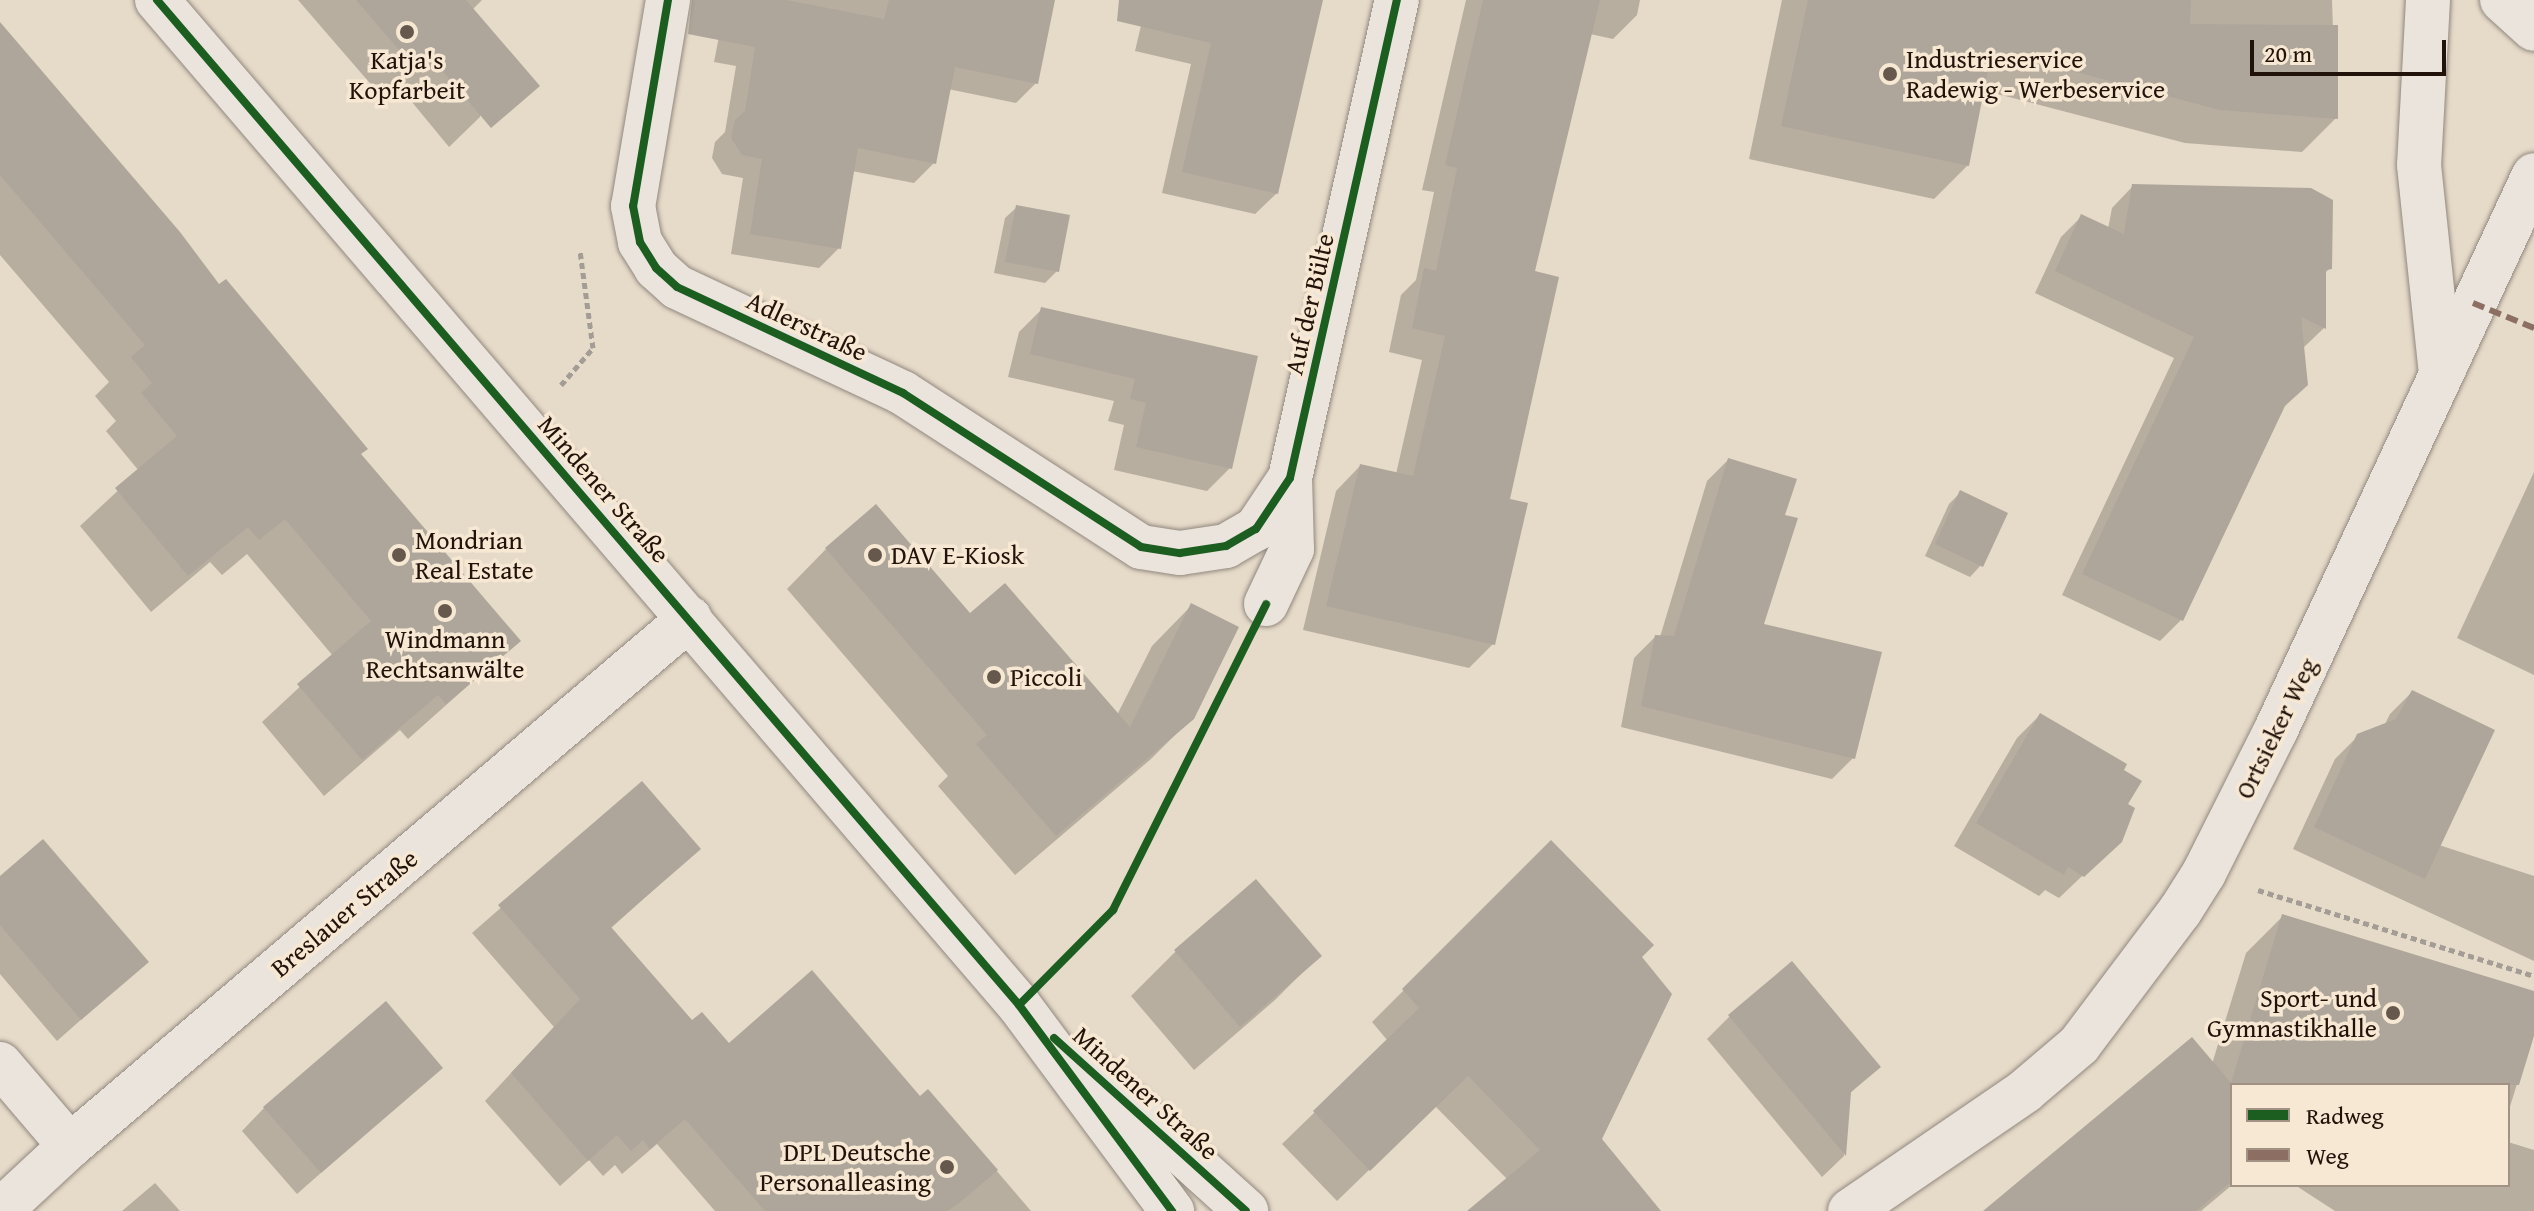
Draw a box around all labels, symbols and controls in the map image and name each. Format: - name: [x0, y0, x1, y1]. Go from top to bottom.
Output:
- marker: Katja's Kopfarbeit: [398, 23, 416, 41]
- scale bar: [2254, 24, 2450, 74]
- text: 20 m: [2264, 36, 2312, 71]
- place label: Industrieservice Radewig - Werbeservice: [1906, 43, 2165, 104]
- place label: Katja's Kopfarbeit: [349, 44, 465, 106]
- marker: Industrieservice Radewig - Werbeservice: [1881, 65, 1899, 83]
- street label: Auf der Bülte: [1278, 230, 1340, 378]
- street label: Adlerstraße: [742, 284, 872, 368]
- street label: Mindener Straße: [532, 409, 676, 569]
- place label: Mondrian Real Estate: [415, 524, 534, 586]
- place label: DAV E-Kiosk: [891, 539, 1024, 571]
- marker: Mondrian Real Estate: [390, 546, 408, 564]
- marker: DAV E-Kiosk: [866, 546, 884, 564]
- marker: Windmann Rechtsanwälte: [436, 602, 454, 620]
- place label: Windmann Rechtsanwälte: [366, 623, 524, 684]
- street label: Ortsieker Weg: [2228, 652, 2324, 804]
- place label: Piccoli: [1010, 661, 1082, 693]
- marker: Piccoli: [985, 668, 1003, 686]
- street label: Breslauer Straße: [264, 843, 424, 983]
- place label: Sport- und Gymnastikhalle: [2207, 982, 2377, 1044]
- marker: Sport- und Gymnastikhalle: [2384, 1004, 2402, 1022]
- street label: Mindener Straße: [1067, 1020, 1225, 1166]
- legend: [2230, 1083, 2510, 1187]
- text: Radweg: [2306, 1098, 2384, 1133]
- place label: DPL Deutsche Personalleasing: [759, 1136, 931, 1198]
- text: Weg: [2306, 1138, 2349, 1173]
- marker: DPL Deutsche Personalleasing: [938, 1158, 956, 1176]

